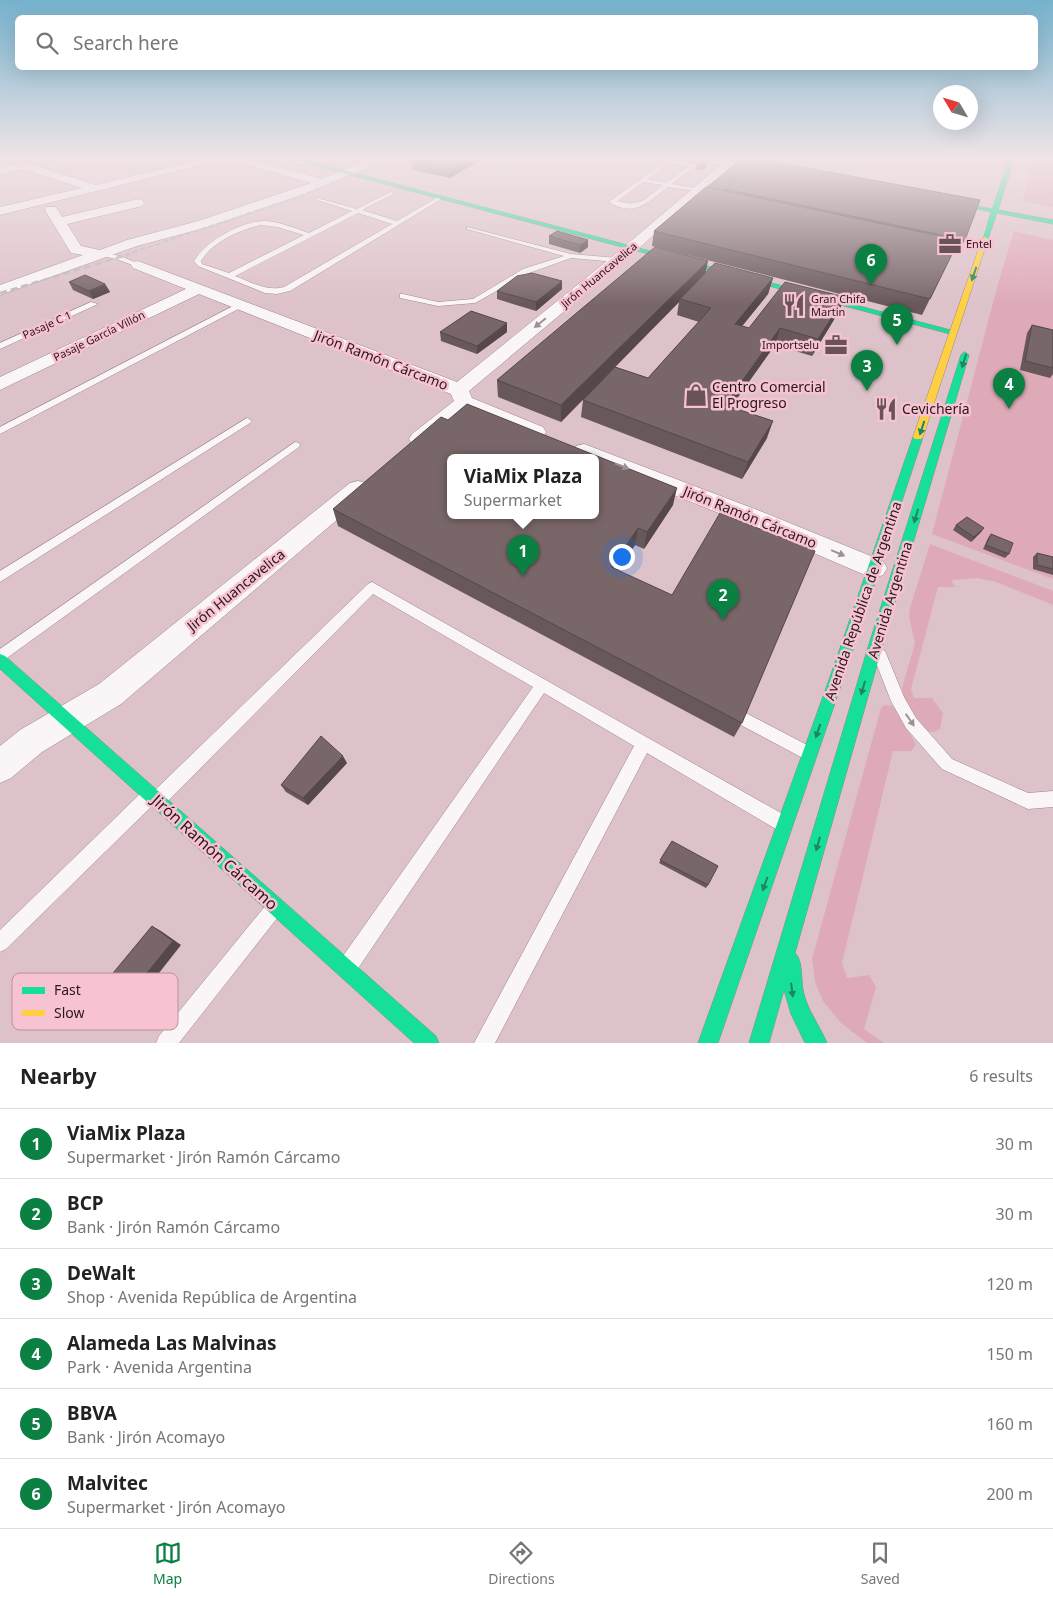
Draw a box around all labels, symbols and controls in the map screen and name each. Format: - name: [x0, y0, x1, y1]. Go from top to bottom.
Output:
- search box: [15, 15, 1038, 70]
- icon: search: [33, 29, 61, 57]
- text: Search here: [73, 30, 179, 56]
- north arrow: [933, 85, 978, 130]
- office icon: Entel: [937, 231, 963, 257]
- place label: Entel: [966, 236, 992, 251]
- street label: Jirón Huancavelica: [557, 238, 640, 311]
- pin: 6: [855, 244, 887, 285]
- one-way arrow: [970, 267, 978, 282]
- place label: Gran Chifa Martin: [811, 291, 866, 319]
- restaurant icon: Gran Chifa Martin: [781, 292, 807, 318]
- pin: 5: [881, 304, 913, 345]
- street label: Pasaje C 1: [20, 307, 74, 342]
- street label: Pasaje García Villón: [50, 307, 147, 364]
- one-way arrow: [533, 318, 546, 329]
- street label: Jirón Ramón Cárcamo: [309, 324, 451, 394]
- office icon: Importselu: [823, 332, 849, 358]
- place label: Importselu: [762, 337, 819, 352]
- pin: 3: [851, 350, 883, 391]
- one-way arrow: [959, 353, 967, 368]
- pin: 4: [993, 368, 1025, 409]
- place label: Centro Comercial El Progreso: [712, 377, 826, 412]
- shop icon: Centro Comercial El Progreso: [683, 382, 709, 408]
- restaurant icon: Cevichería: [873, 396, 899, 422]
- place label: Cevichería: [902, 399, 970, 418]
- one-way arrow: [917, 421, 925, 436]
- popup: [447, 454, 599, 519]
- text: ViaMix Plaza: [464, 463, 582, 489]
- one-way arrow: [615, 463, 630, 470]
- street label: Jirón Ramón Cárcamo: [679, 480, 820, 552]
- text: Supermarket: [464, 489, 562, 511]
- street label: Avenida República de Argentina: [819, 499, 906, 703]
- one-way arrow: [912, 509, 920, 524]
- pin: 1: [507, 535, 539, 576]
- street label: Avenida Argentina: [863, 539, 916, 661]
- street label: Jirón Huancavelica: [181, 544, 289, 636]
- your location: [609, 544, 635, 570]
- one-way arrow: [831, 549, 845, 557]
- pin: 2: [707, 579, 739, 620]
- one-way arrow: [859, 681, 867, 696]
- one-way arrow: [905, 713, 915, 727]
- one-way arrow: [814, 723, 821, 738]
- street label: Jirón Ramón Cárcamo: [146, 788, 283, 915]
- one-way arrow: [814, 837, 822, 852]
- one-way arrow: [761, 877, 769, 892]
- legend: [12, 973, 178, 1030]
- text: Fast: [54, 980, 81, 999]
- one-way arrow: [788, 982, 796, 998]
- text: Slow: [54, 1003, 85, 1022]
- text: Nearby: [20, 1062, 96, 1090]
- text: 6 results: [969, 1065, 1033, 1087]
- text: ViaMix Plaza: [67, 1120, 186, 1146]
- text: 1: [31, 1133, 41, 1155]
- text: 30 m: [996, 1133, 1033, 1155]
- text: Supermarket · Jirón Ramón Cárcamo: [67, 1146, 340, 1168]
- text: BCP: [67, 1190, 104, 1216]
- text: 2: [31, 1203, 41, 1225]
- text: 30 m: [996, 1203, 1033, 1225]
- text: Bank · Jirón Ramón Cárcamo: [67, 1216, 280, 1238]
- text: DeWalt: [67, 1260, 136, 1286]
- text: 3: [31, 1273, 41, 1295]
- text: 120 m: [986, 1273, 1033, 1295]
- text: Shop · Avenida República de Argentina: [67, 1286, 357, 1308]
- text: Alameda Las Malvinas: [67, 1330, 277, 1356]
- text: 4: [31, 1343, 41, 1365]
- text: 150 m: [986, 1343, 1033, 1365]
- text: Park · Avenida Argentina: [67, 1356, 252, 1378]
- text: BBVA: [67, 1400, 117, 1426]
- text: 5: [31, 1413, 41, 1435]
- text: 160 m: [986, 1413, 1033, 1435]
- text: Bank · Jirón Acomayo: [67, 1426, 225, 1448]
- text: Malvitec: [67, 1470, 148, 1496]
- text: 6: [31, 1483, 41, 1505]
- text: 200 m: [986, 1483, 1033, 1505]
- text: Supermarket · Jirón Acomayo: [67, 1496, 286, 1518]
- tab: Map: [153, 1539, 182, 1588]
- tab: Directions: [488, 1539, 555, 1588]
- tab: Saved: [861, 1539, 900, 1588]

